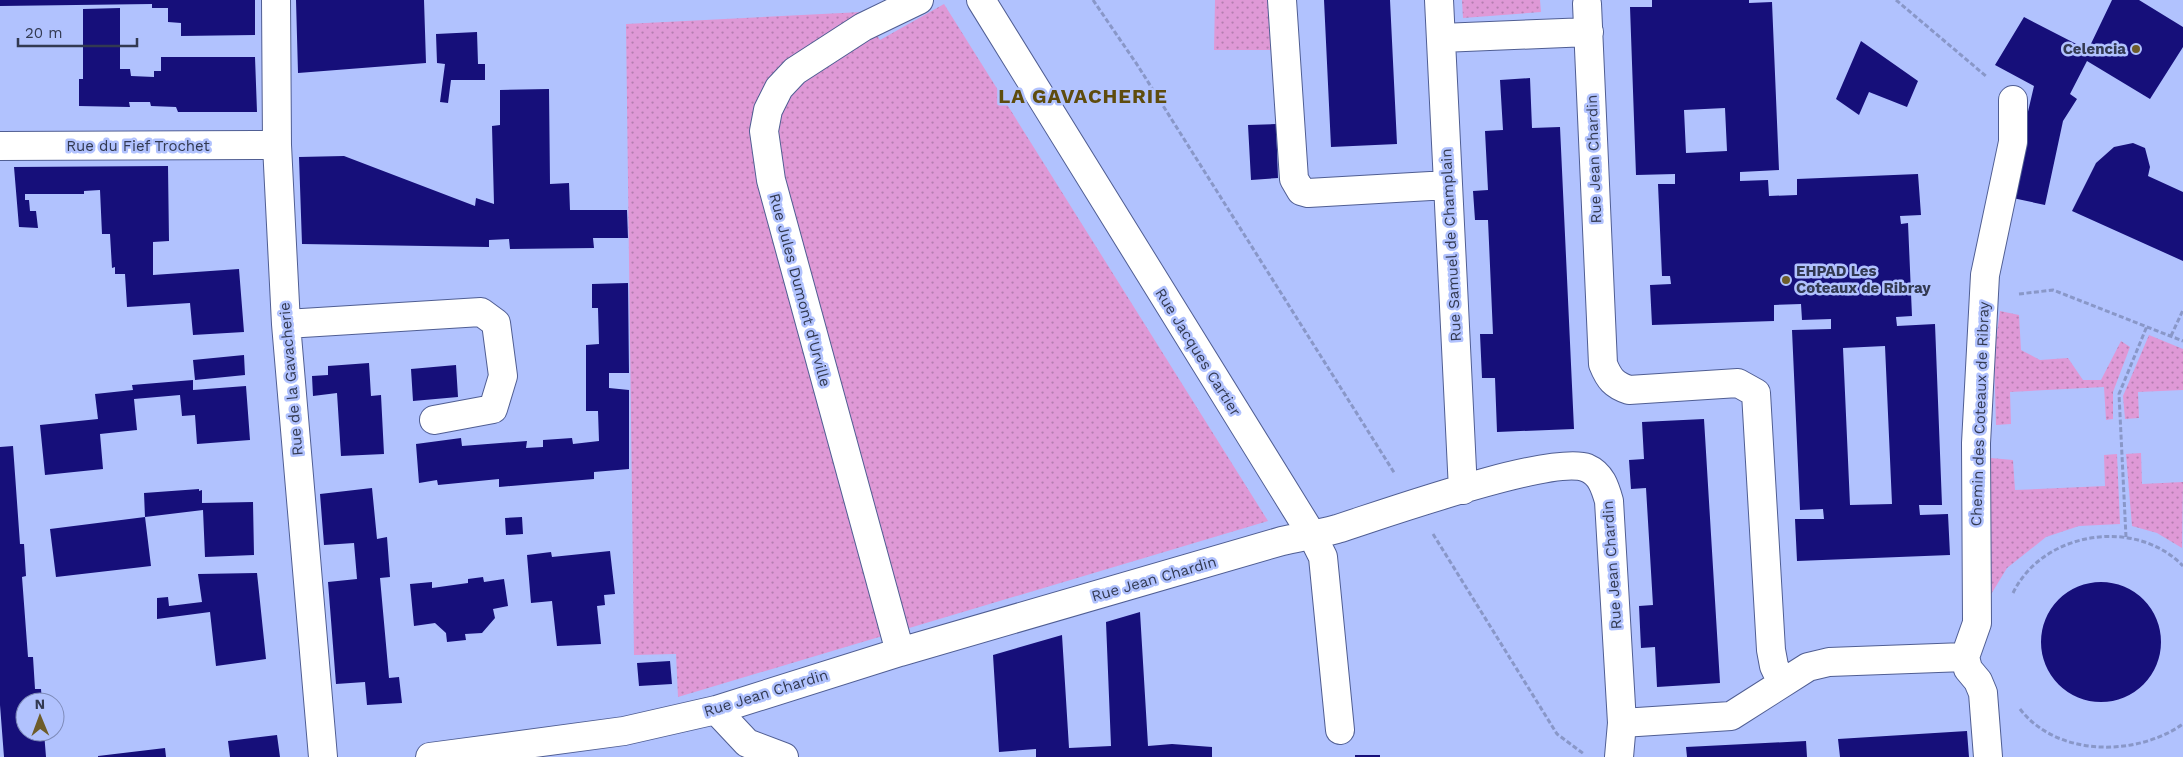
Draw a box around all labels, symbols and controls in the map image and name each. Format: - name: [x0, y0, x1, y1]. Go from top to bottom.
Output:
- scale bar: [18, 15, 136, 47]
- text: 20 m: [25, 24, 63, 42]
- place label: Celencia: [2063, 40, 2126, 58]
- marker: Celencia: [2130, 43, 2142, 55]
- district label: LA GAVACHERIE: [998, 84, 1168, 108]
- street label: Rue Jean Chardin: [1583, 94, 1605, 224]
- street label: Rue du Fief Trochet: [66, 137, 211, 155]
- street label: Rue Samuel de Champlain: [1437, 148, 1465, 342]
- street label: Rue Jules Dumont d'Urville: [765, 191, 835, 389]
- place label: EHPAD Les Coteaux de Ribray: [1796, 262, 1931, 297]
- marker: EHPAD Les Coteaux de Ribray: [1780, 274, 1792, 286]
- street label: Rue Jacques Cartier: [1151, 285, 1245, 419]
- street label: Rue de la Gavacherie: [275, 301, 307, 457]
- street label: Chemin des Coteaux de Ribray: [1967, 301, 1993, 527]
- street label: Rue Jean Chardin: [1599, 500, 1625, 630]
- street label: Rue Jean Chardin: [1090, 553, 1218, 605]
- street label: Rue Jean Chardin: [702, 666, 830, 720]
- north arrow: [15, 692, 65, 742]
- text: N: [34, 696, 45, 712]

